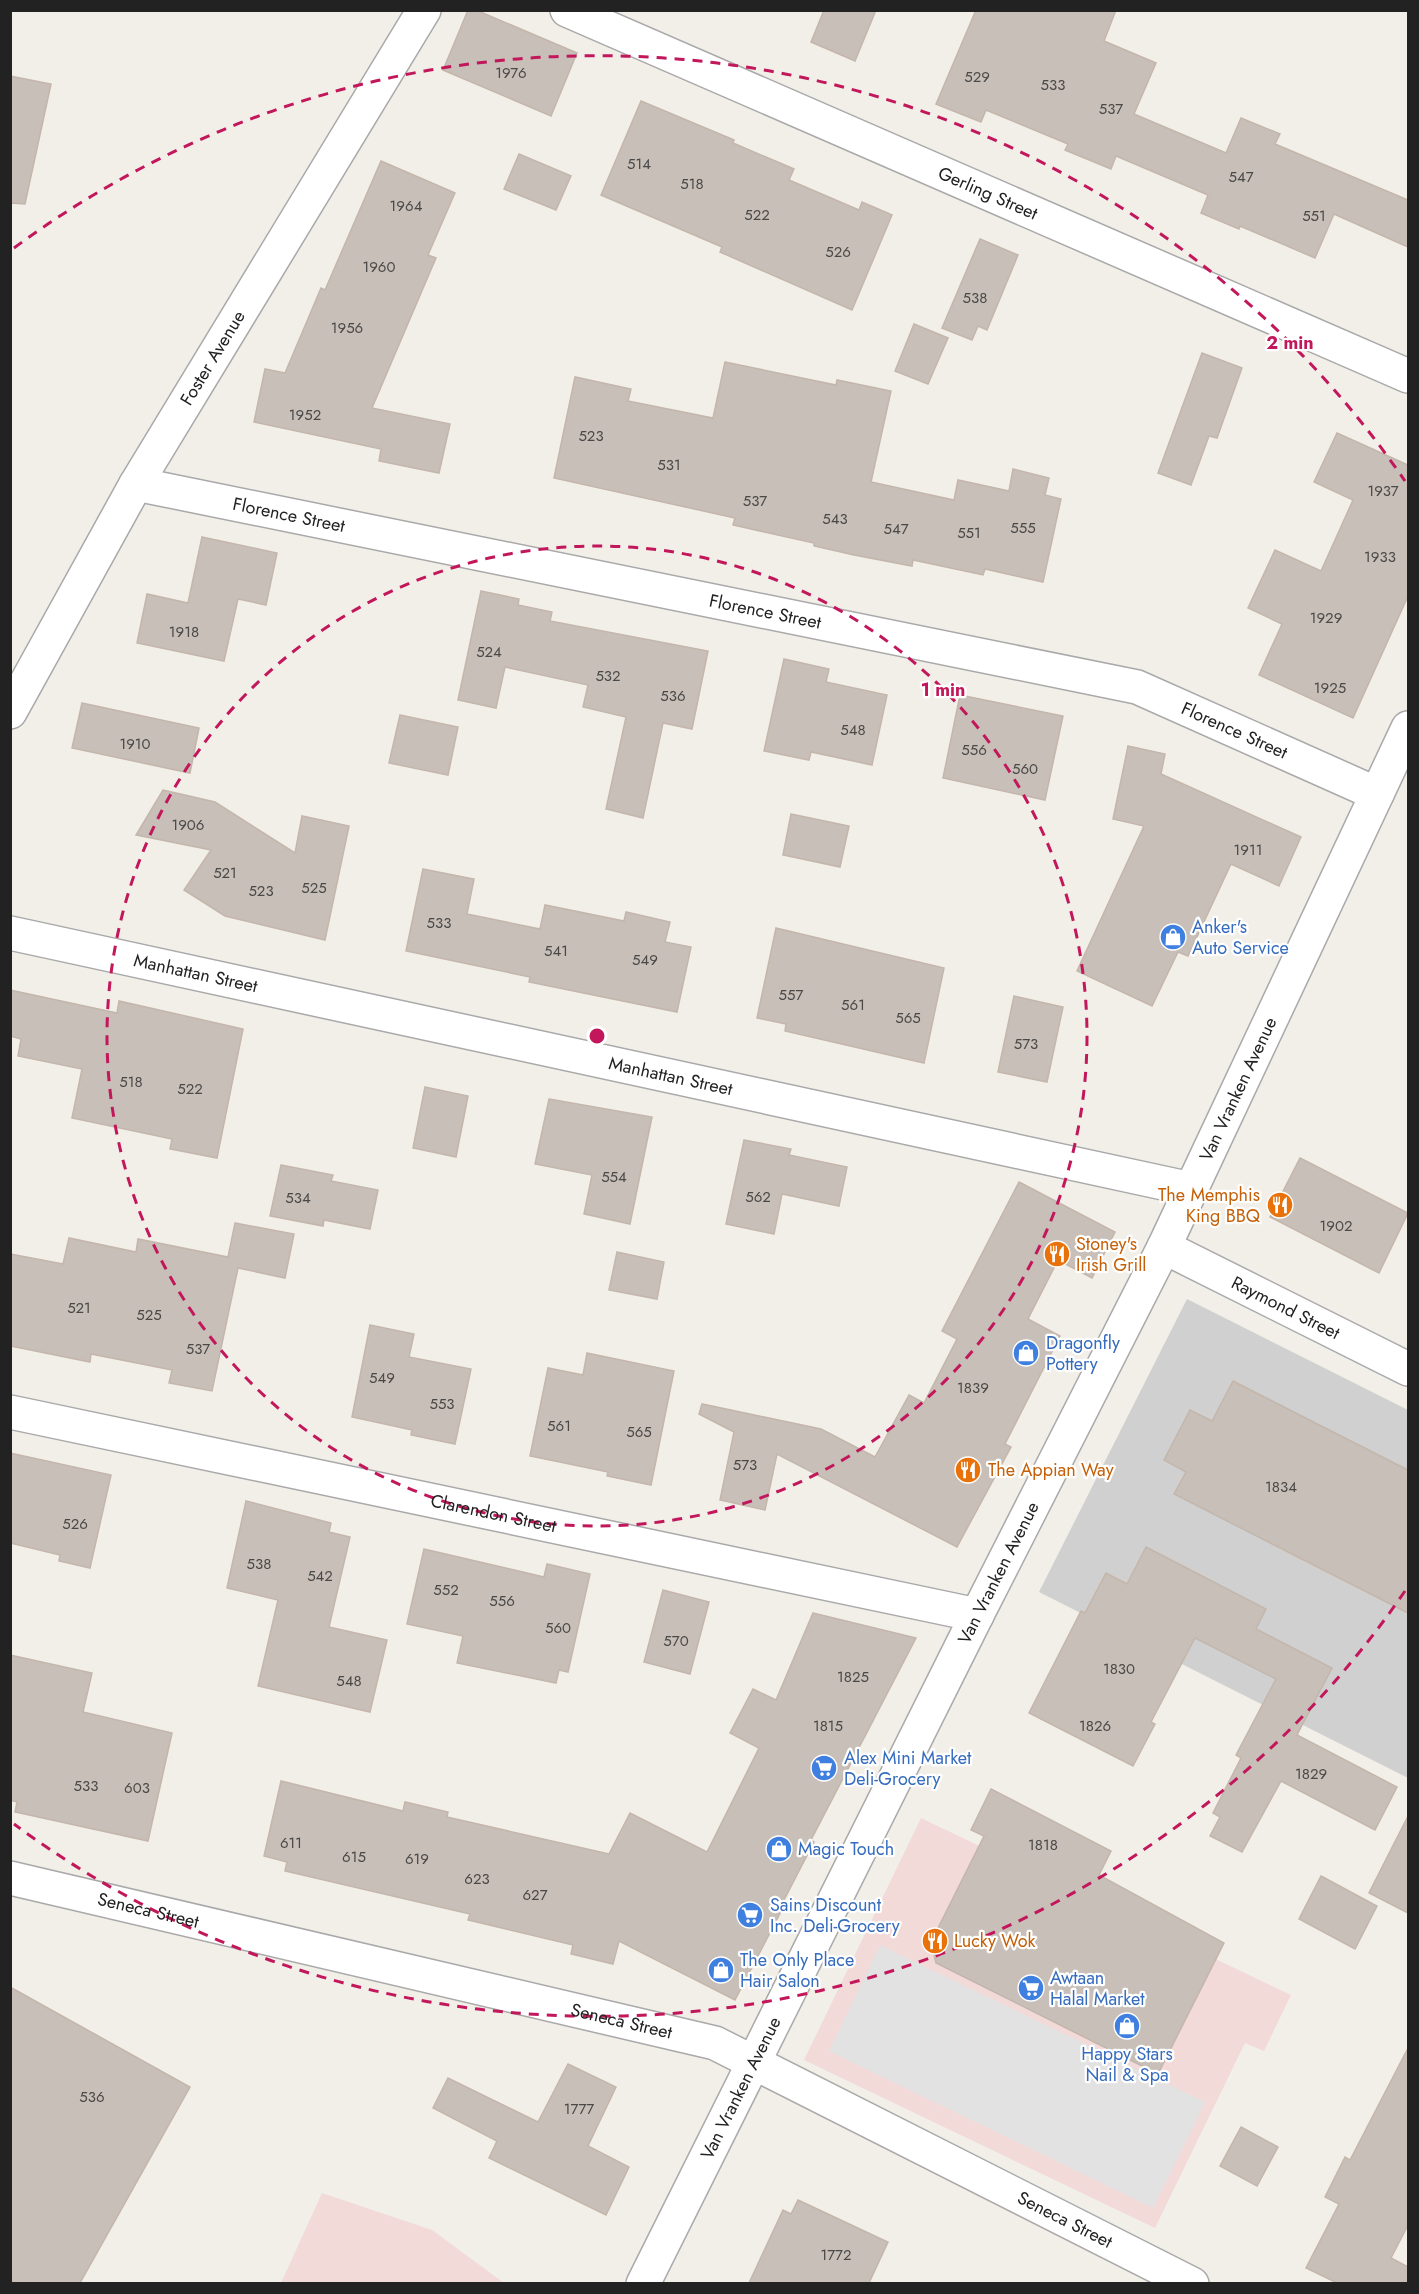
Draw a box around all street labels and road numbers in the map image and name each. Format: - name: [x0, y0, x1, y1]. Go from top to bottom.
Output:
- street label: Gerling Street: [934, 160, 1042, 227]
- street label: Foster Avenue: [174, 306, 251, 410]
- street label: Florence Street: [230, 491, 348, 539]
- street label: Florence Street: [707, 588, 824, 636]
- street label: Florence Street: [1177, 695, 1292, 766]
- street label: Manhattan Street: [131, 947, 261, 999]
- street label: Van Vranken Avenue: [1193, 1013, 1283, 1165]
- street label: Manhattan Street: [606, 1050, 736, 1102]
- street label: Raymond Street: [1227, 1270, 1345, 1346]
- street label: Clarendon Street: [428, 1488, 559, 1539]
- street label: Van Vranken Avenue: [952, 1497, 1045, 1649]
- street label: Seneca Street: [95, 1886, 202, 1935]
- street label: Seneca Street: [568, 1997, 676, 2046]
- street label: Van Vranken Avenue: [694, 2012, 787, 2164]
- street label: Seneca Street: [1013, 2185, 1118, 2255]

